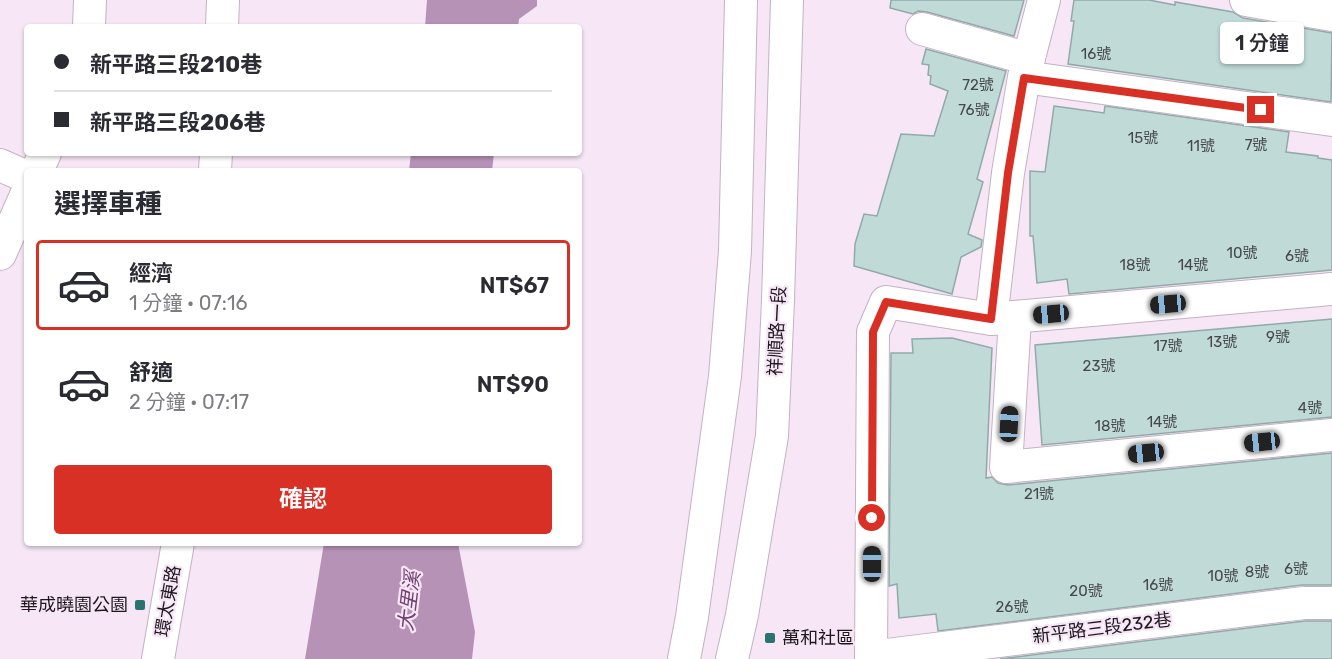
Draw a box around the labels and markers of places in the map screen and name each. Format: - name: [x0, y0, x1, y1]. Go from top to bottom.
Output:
- place label: 華成曉園公園: [20, 594, 128, 616]
- marker: 華成曉園公園: [133, 598, 147, 612]
- place label: 萬和社區: [782, 627, 854, 649]
- marker: 萬和社區: [763, 631, 777, 645]

